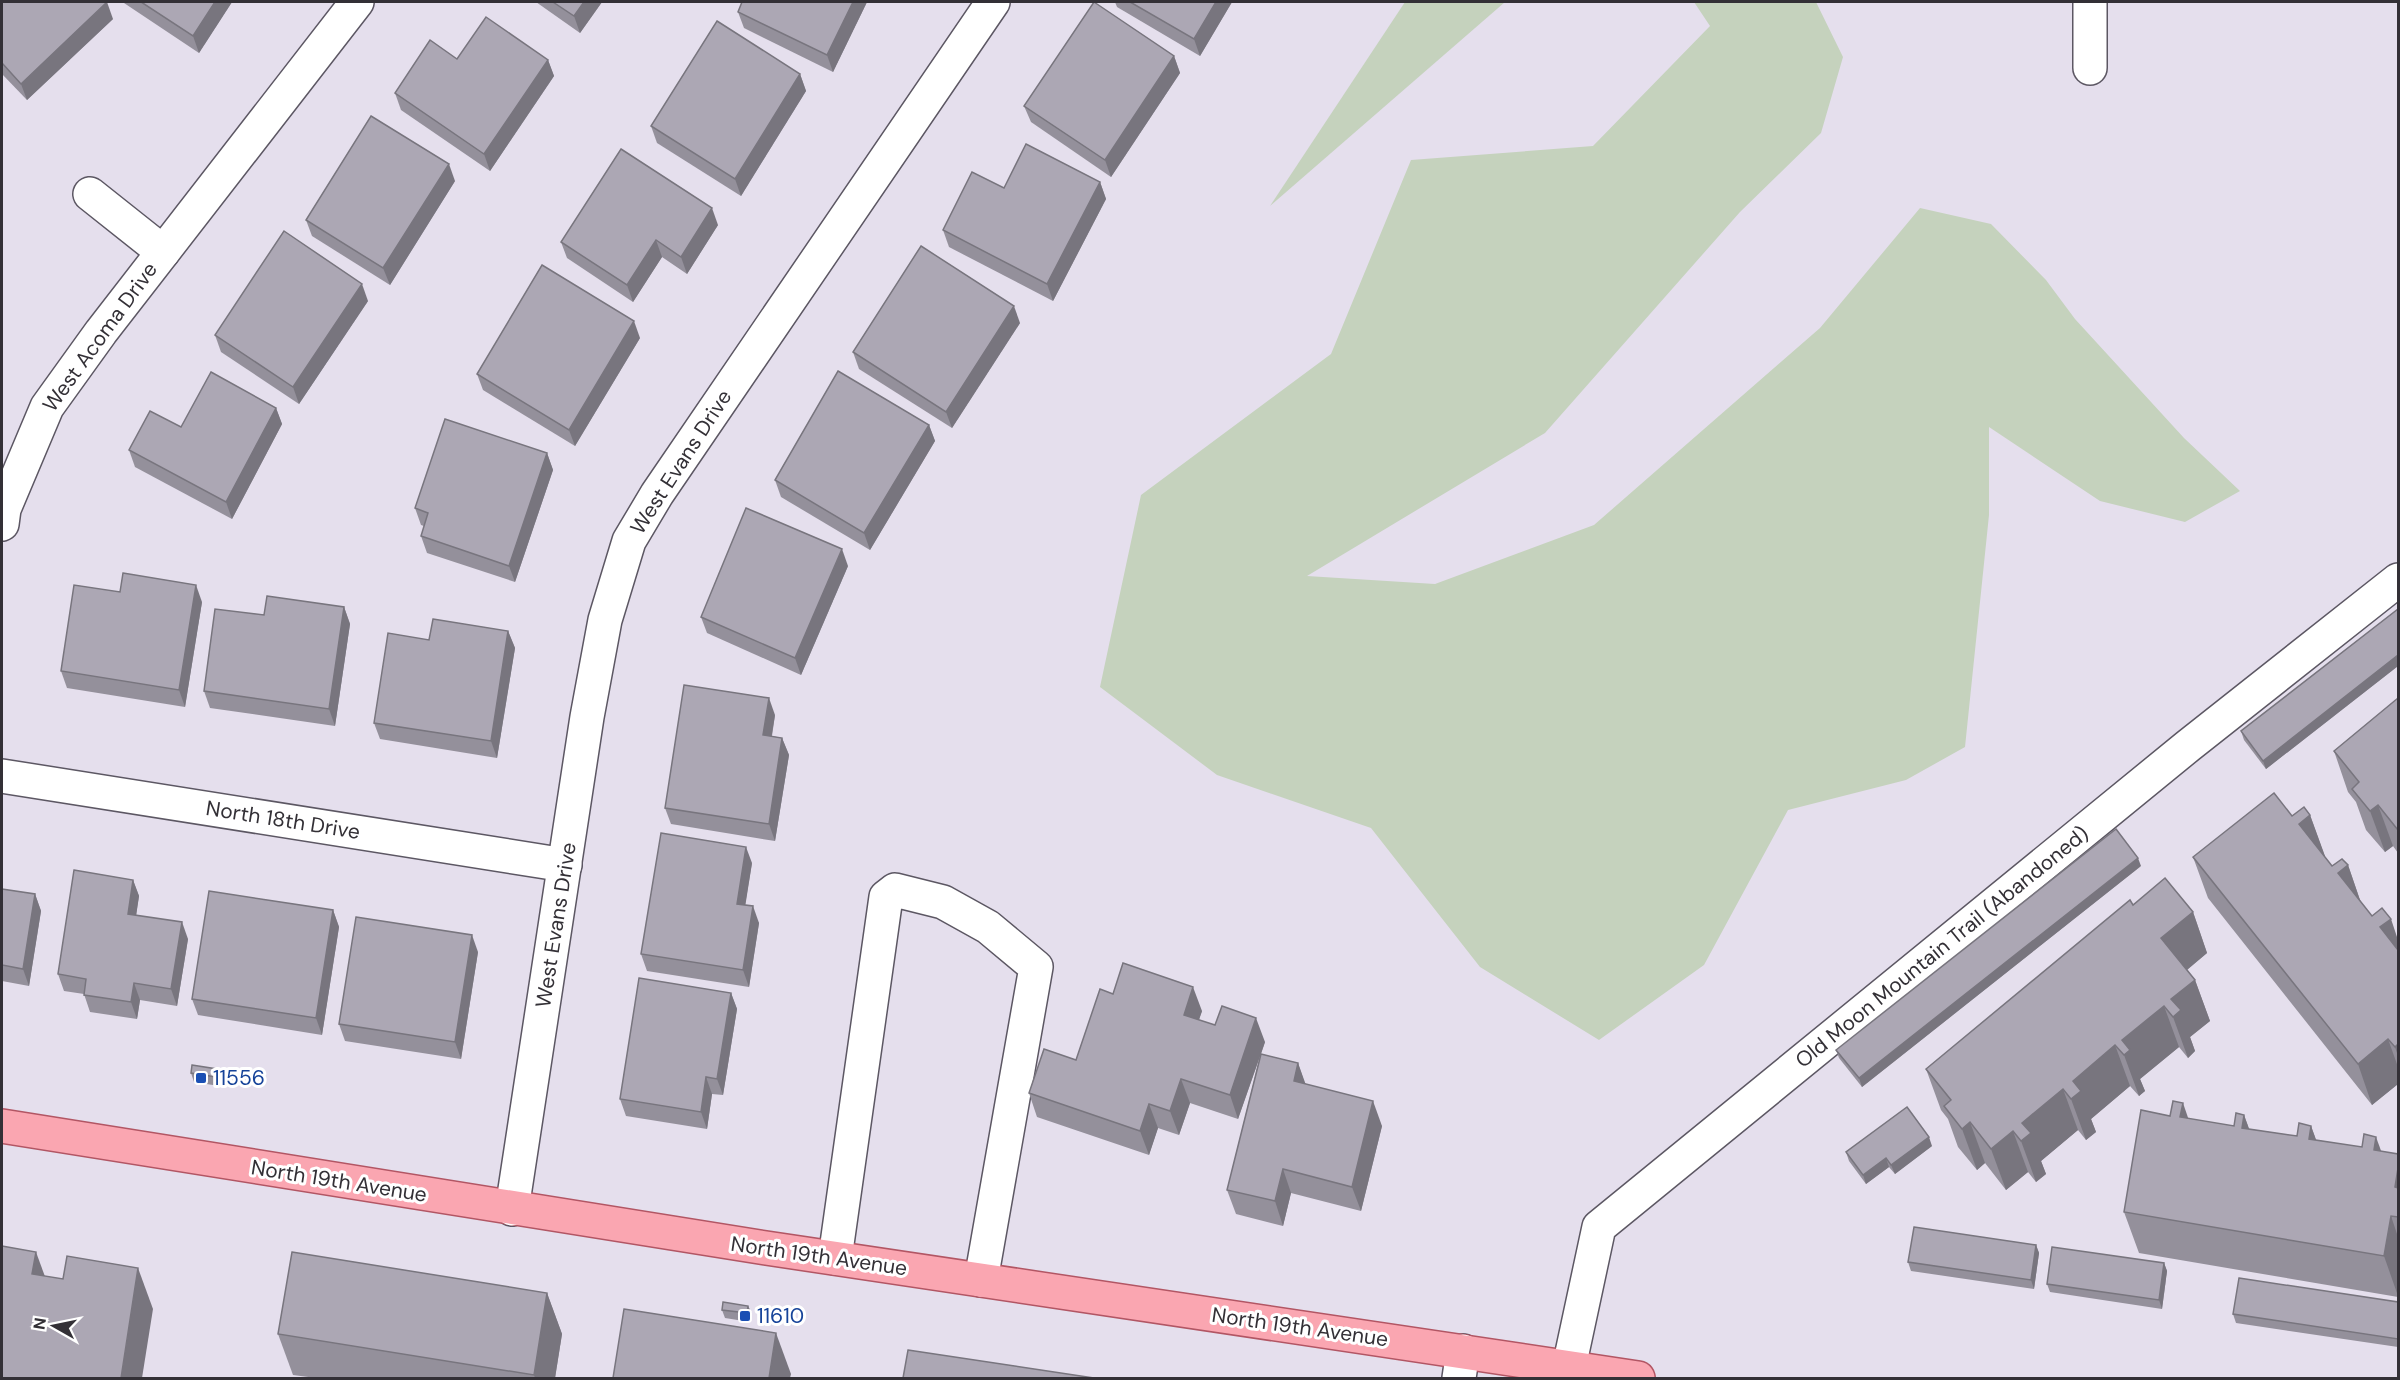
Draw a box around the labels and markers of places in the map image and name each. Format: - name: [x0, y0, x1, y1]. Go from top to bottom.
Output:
- place label: 11556: [213, 1064, 265, 1092]
- marker: 11556: [194, 1071, 208, 1085]
- place label: 11610: [757, 1302, 804, 1330]
- marker: 11610: [738, 1309, 752, 1323]

